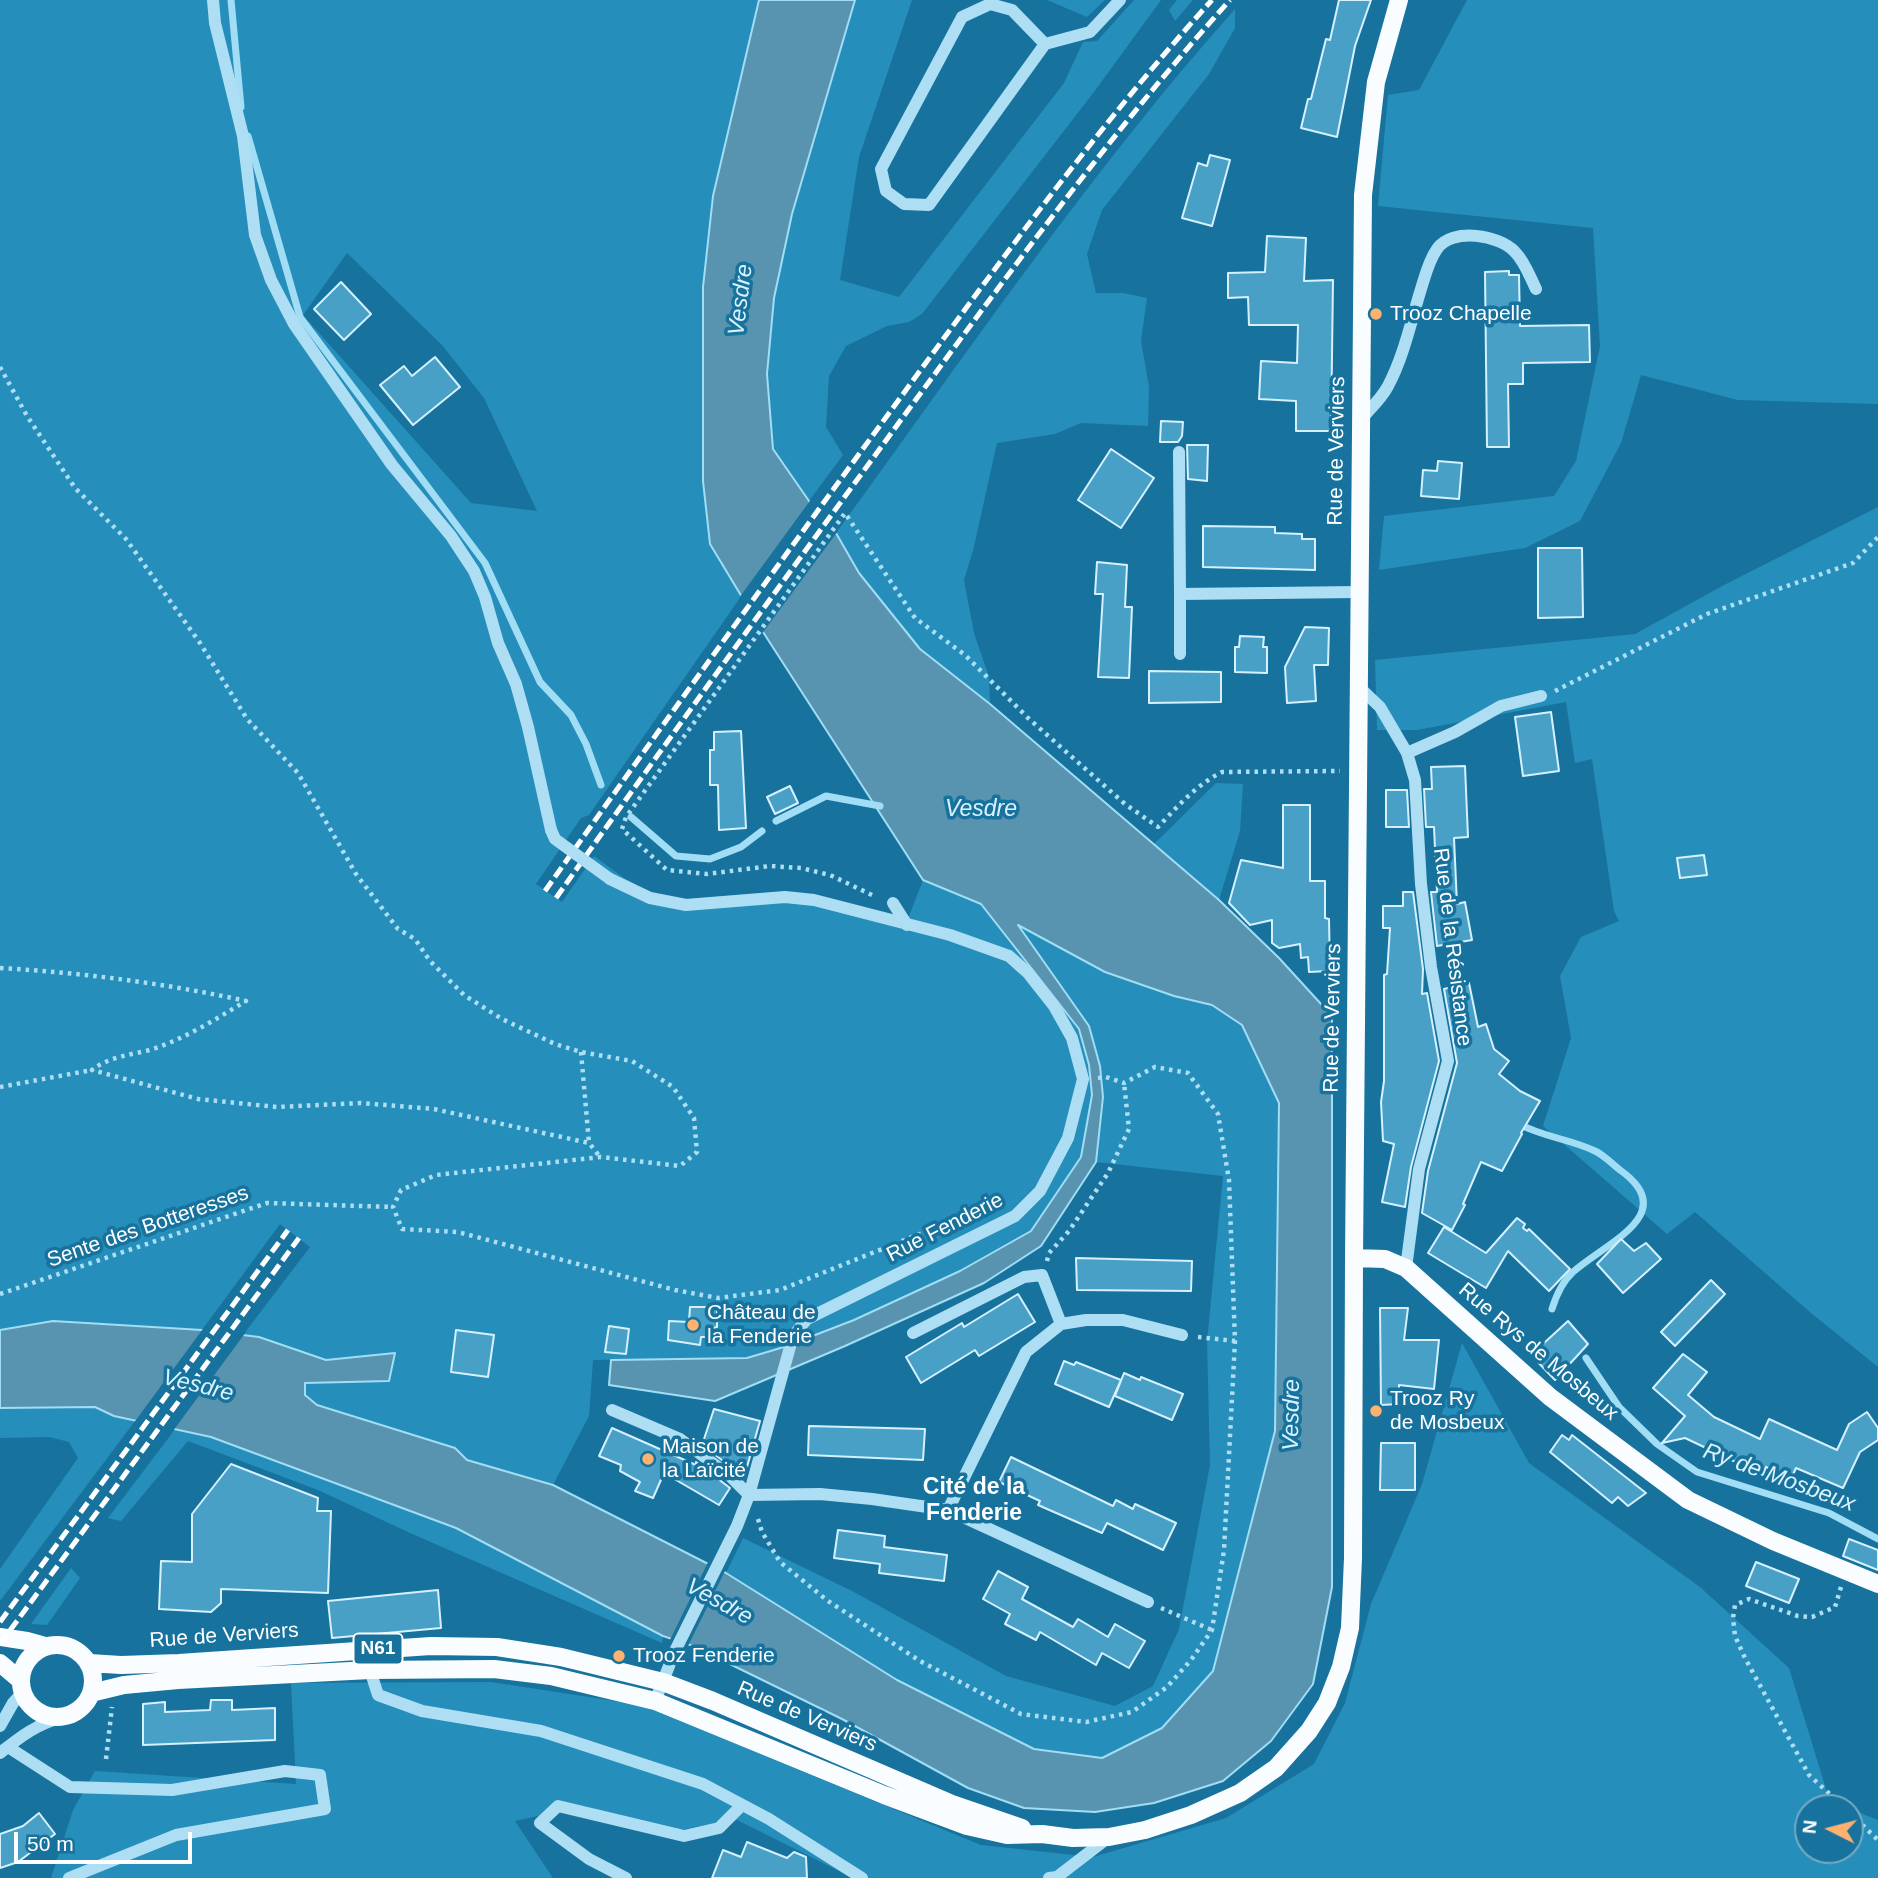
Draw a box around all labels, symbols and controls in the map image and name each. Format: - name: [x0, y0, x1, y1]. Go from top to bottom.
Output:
- water label: Vesdre: [723, 263, 759, 337]
- place label: Trooz Chapelle: [1390, 301, 1532, 327]
- marker: Trooz Chapelle: [1368, 306, 1384, 322]
- street label: Rue de Verviers: [1323, 376, 1351, 526]
- water label: Vesdre: [945, 796, 1017, 824]
- street label: Rue de la Résistance: [1427, 846, 1477, 1048]
- street label: Rue de Verviers: [1319, 943, 1347, 1093]
- street label: Sente des Botteresses: [44, 1181, 252, 1273]
- street label: Rue Fenderie: [883, 1188, 1007, 1268]
- street label: Rue Rys de Mosbeux: [1453, 1278, 1623, 1426]
- place label: Château de la Fenderie: [707, 1300, 816, 1350]
- marker: Château de la Fenderie: [685, 1317, 701, 1333]
- water label: Vesdre: [160, 1364, 236, 1408]
- water label: Vesdre: [1278, 1379, 1306, 1451]
- place label: Trooz Ry de Mosbeux: [1390, 1386, 1504, 1436]
- marker: Trooz Ry de Mosbeux: [1368, 1403, 1384, 1419]
- place label: Maison de la Laïcité: [662, 1434, 759, 1484]
- water label: Ry de Mosbeux: [1699, 1438, 1859, 1518]
- marker: Maison de la Laïcité: [640, 1451, 656, 1467]
- district label: Cité de la Fenderie: [923, 1474, 1025, 1528]
- water label: Vesdre: [681, 1572, 757, 1632]
- street label: Rue de Verviers: [149, 1618, 299, 1654]
- road number: N61: [354, 1634, 402, 1665]
- place label: Trooz Fenderie: [633, 1643, 775, 1669]
- marker: Trooz Fenderie: [611, 1648, 627, 1664]
- street label: Rue de Verviers: [733, 1676, 881, 1758]
- north arrow: [1794, 1794, 1864, 1864]
- scale bar: [18, 1818, 196, 1862]
- text: N: [1798, 1819, 1821, 1835]
- text: 50 m: [27, 1832, 74, 1855]

